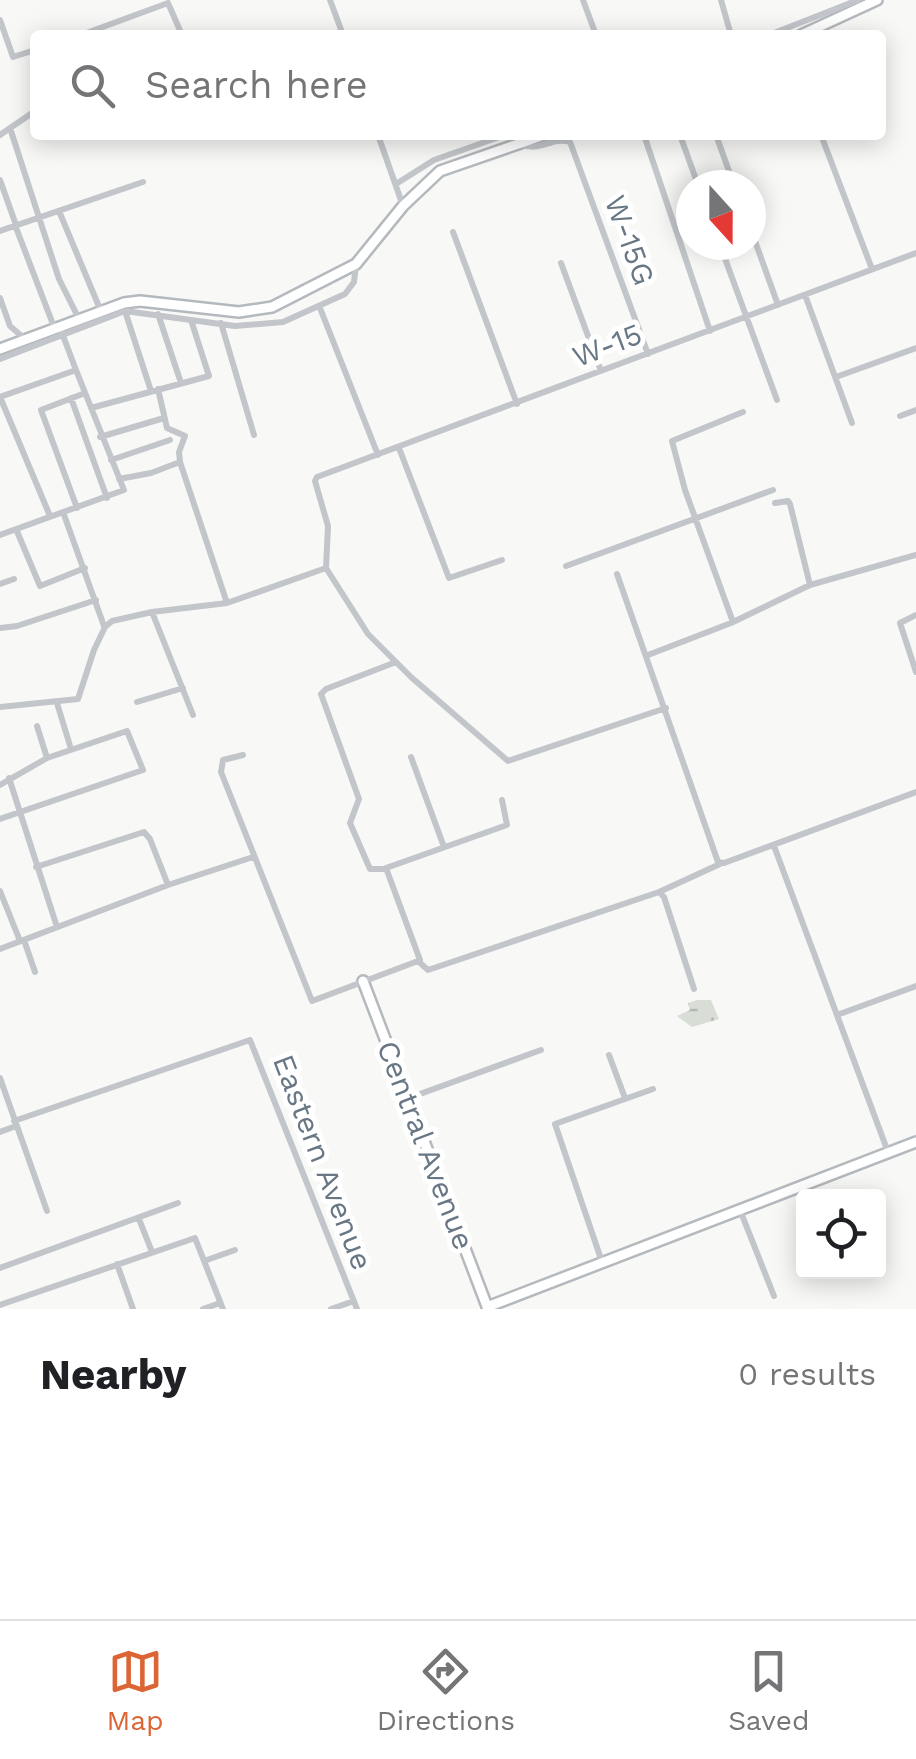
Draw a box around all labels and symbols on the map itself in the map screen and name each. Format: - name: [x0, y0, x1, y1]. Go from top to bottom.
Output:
- north arrow: [676, 170, 766, 260]
- street label: W-15G: [598, 190, 662, 290]
- street label: W-15: [568, 316, 646, 374]
- street label: Central Avenue: [370, 1036, 482, 1254]
- street label: Eastern Avenue: [266, 1049, 380, 1275]

